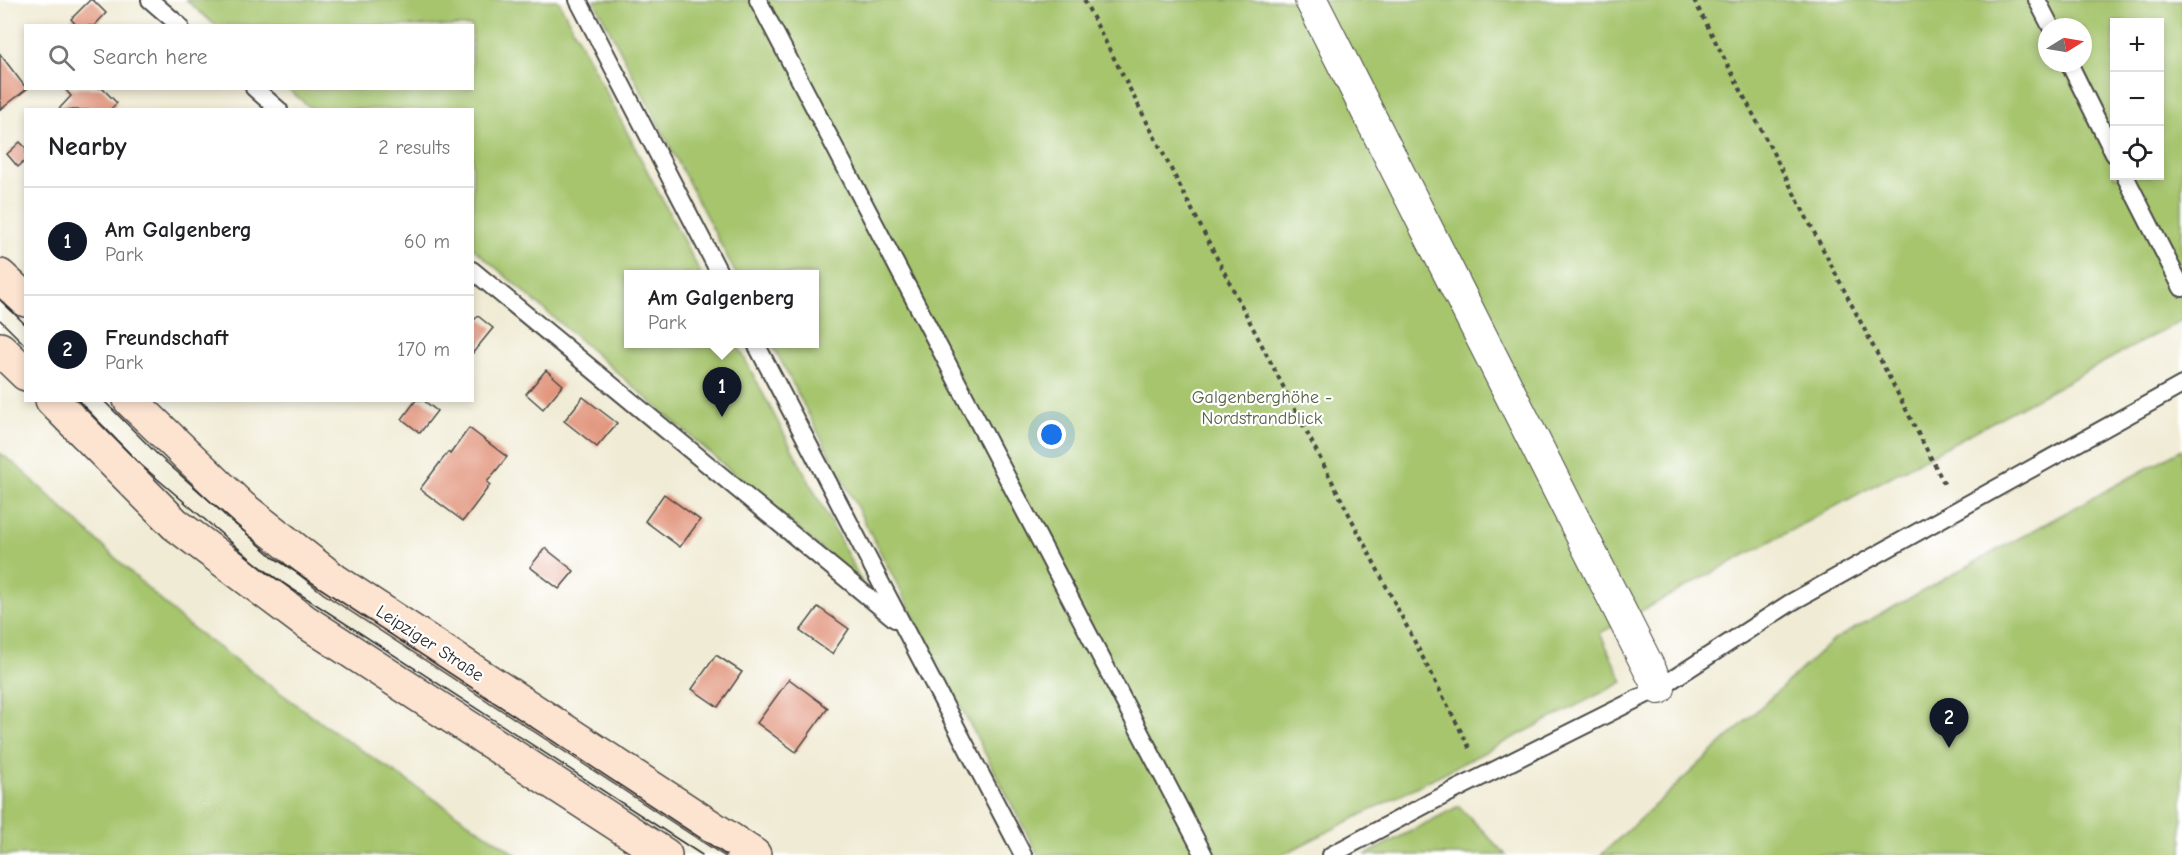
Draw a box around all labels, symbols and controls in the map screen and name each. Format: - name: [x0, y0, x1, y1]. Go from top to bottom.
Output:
- north arrow: [2038, 18, 2092, 72]
- map controls: [2110, 18, 2164, 180]
- button: +: [2110, 18, 2164, 72]
- search box: [24, 24, 474, 90]
- icon: search: [45, 41, 78, 74]
- text: Search here: [93, 44, 208, 70]
- button: −: [2110, 72, 2164, 126]
- button: locate: [2110, 126, 2164, 180]
- text: Nearby: [48, 132, 127, 162]
- text: 2 results: [378, 136, 450, 159]
- text: Am Galgenberg: [105, 217, 252, 243]
- text: 1: [64, 230, 71, 253]
- text: 60 m: [404, 230, 450, 253]
- text: Park: [105, 243, 143, 266]
- popup: [624, 270, 819, 348]
- text: Am Galgenberg: [648, 285, 795, 311]
- text: Park: [648, 311, 686, 334]
- text: Freundschaft: [105, 325, 228, 351]
- text: 2: [63, 338, 72, 361]
- text: 170 m: [397, 338, 450, 361]
- text: Park: [105, 351, 143, 374]
- pin: 1: [702, 368, 742, 417]
- park label: Galgenberghöhe - Nordstrandblick: [1192, 387, 1332, 429]
- your location: [1037, 420, 1066, 449]
- street label: Leipziger Straße: [372, 601, 487, 686]
- pin: 2: [1930, 698, 1968, 748]

